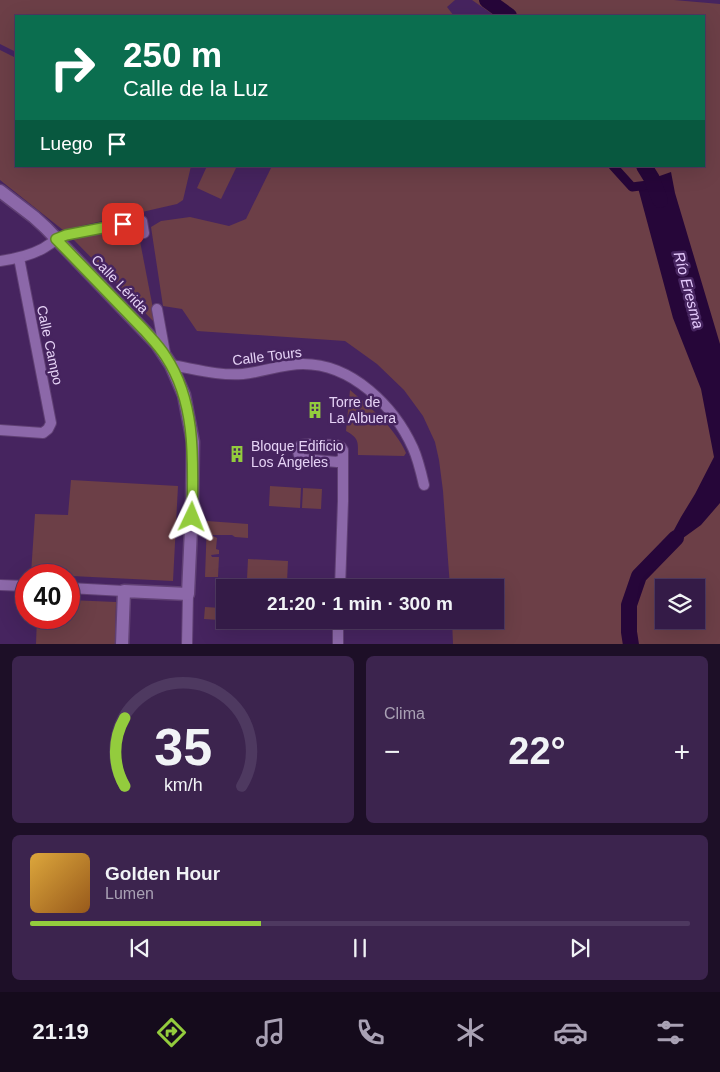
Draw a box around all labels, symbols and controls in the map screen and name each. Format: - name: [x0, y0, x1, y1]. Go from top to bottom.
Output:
- icon: right: [40, 35, 105, 100]
- text: 250 m: [123, 35, 222, 74]
- text: Calle de la Luz: [123, 76, 269, 101]
- icon: arrive: [103, 130, 131, 158]
- text: Luego: [40, 133, 93, 154]
- pin: [102, 203, 144, 245]
- icon: arrive: [109, 210, 137, 238]
- water label: Río Eresma: [671, 250, 707, 330]
- street label: Calle Lérida: [88, 252, 152, 317]
- street label: Calle Campo: [34, 304, 66, 386]
- street label: Calle Tours: [231, 344, 303, 368]
- place label: Torre de La Albuera: [329, 394, 396, 426]
- building icon: Torre de La Albuera: [305, 400, 325, 420]
- place label: Bloque Edificio Los Ángeles: [251, 438, 344, 470]
- building icon: Bloque Edificio Los Ángeles: [227, 444, 247, 464]
- position arrow: [165, 490, 217, 542]
- speed limit sign: 40: [15, 564, 80, 629]
- map controls: [655, 579, 705, 629]
- button: layers: [655, 579, 705, 629]
- text: 21:20 · 1 min · 300 m: [267, 593, 453, 614]
- text: Clima: [384, 705, 425, 722]
- text: 35: [154, 718, 212, 776]
- text: 22°: [508, 730, 566, 772]
- text: −: [384, 736, 400, 767]
- text: +: [674, 736, 690, 767]
- text: km/h: [164, 775, 202, 795]
- text: Golden Hour: [105, 863, 220, 884]
- text: Lumen: [105, 885, 154, 902]
- icon: previous: [126, 934, 154, 962]
- icon: pause: [346, 934, 374, 962]
- icon: next: [566, 934, 594, 962]
- icon: directions: [154, 1015, 189, 1050]
- icon: music: [253, 1015, 288, 1050]
- icon: phone: [353, 1015, 388, 1050]
- icon: climate: [453, 1015, 488, 1050]
- icon: car: [553, 1015, 588, 1050]
- icon: filters: [653, 1015, 688, 1050]
- text: 21:19: [32, 1019, 89, 1044]

